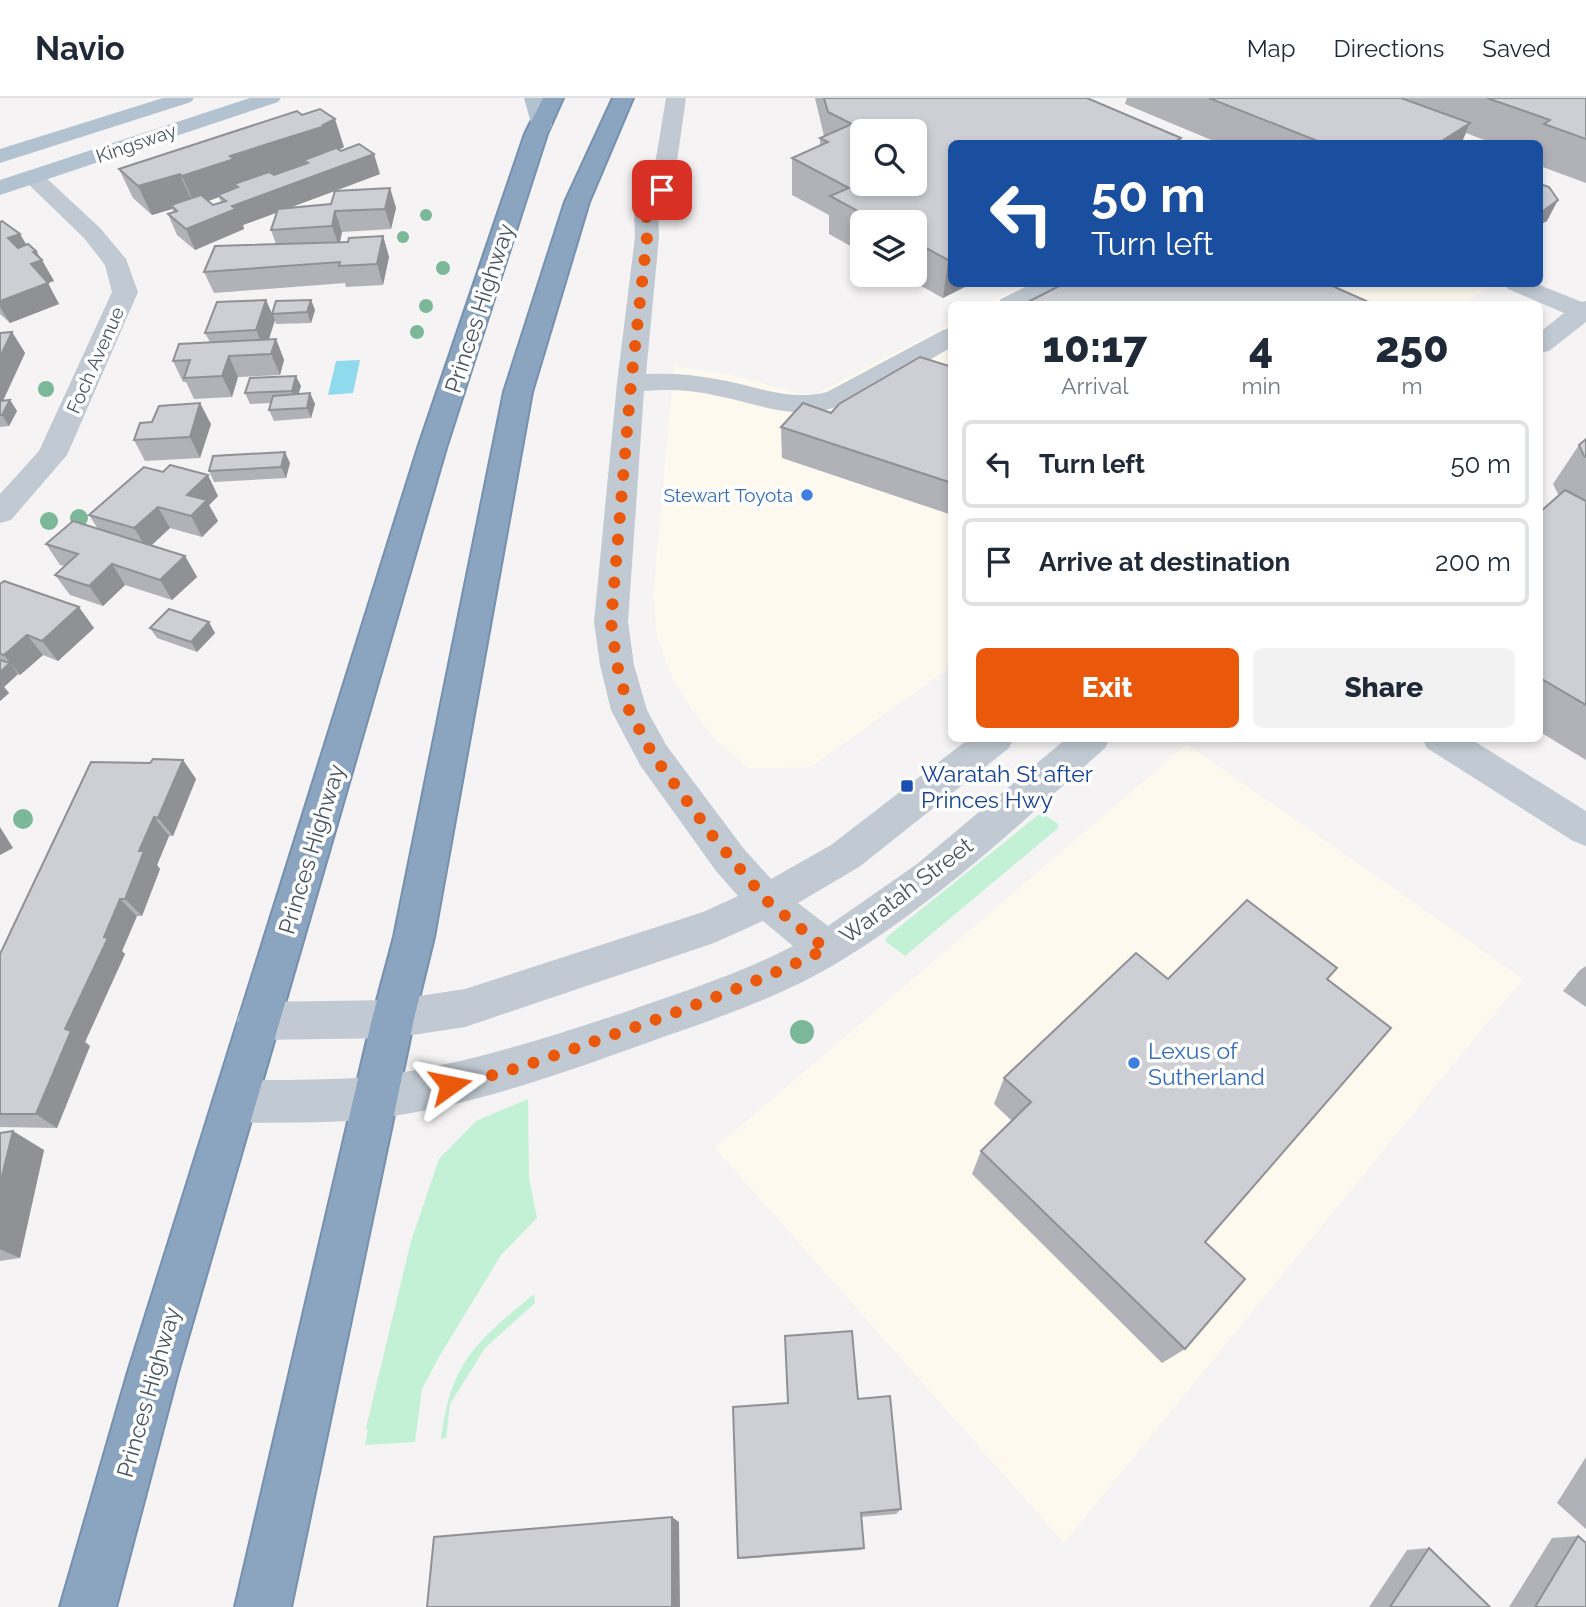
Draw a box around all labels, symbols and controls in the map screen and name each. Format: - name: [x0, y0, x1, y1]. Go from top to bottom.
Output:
- text: Navio: [35, 29, 125, 68]
- text: Map: [1247, 34, 1296, 63]
- text: Directions: [1334, 34, 1444, 63]
- text: Saved: [1482, 34, 1551, 63]
- street label: Kingsway: [93, 119, 179, 167]
- map controls: [850, 119, 927, 287]
- button: search: [850, 119, 927, 196]
- pin: [632, 160, 692, 220]
- text: 50 m: [1091, 166, 1206, 223]
- icon: left: [976, 168, 1067, 259]
- icon: arrive: [643, 171, 681, 209]
- button: layers: [850, 210, 927, 287]
- street label: Princes Highway: [439, 220, 519, 396]
- text: Turn left: [1091, 225, 1213, 262]
- street label: Foch Avenue: [62, 303, 128, 417]
- text: 10:17: [1042, 323, 1147, 372]
- text: 4: [1249, 323, 1273, 372]
- text: 250: [1375, 323, 1449, 372]
- text: Arrival: [1061, 372, 1128, 399]
- text: min: [1241, 372, 1281, 399]
- text: m: [1401, 372, 1423, 399]
- icon: left: [980, 445, 1018, 483]
- text: Turn left: [1039, 449, 1145, 479]
- text: 50 m: [1450, 449, 1511, 479]
- place label: Stewart Toyota: [663, 484, 793, 506]
- marker: Stewart Toyota: [799, 487, 815, 503]
- icon: arrive: [980, 543, 1018, 581]
- text: Arrive at destination: [1039, 547, 1290, 577]
- text: 200 m: [1435, 547, 1511, 577]
- button: Exit: [976, 648, 1239, 728]
- button: Share: [1253, 648, 1515, 728]
- place label: Waratah St after Princes Hwy: [921, 760, 1093, 813]
- street label: Princes Highway: [272, 761, 350, 937]
- marker: Waratah St after Princes Hwy: [899, 778, 915, 794]
- street label: Waratah Street: [834, 831, 978, 949]
- place label: Lexus of Sutherland: [1148, 1037, 1265, 1090]
- position arrow: [413, 1048, 487, 1122]
- marker: Lexus of Sutherland: [1126, 1055, 1142, 1071]
- street label: Princes Highway: [111, 1304, 185, 1480]

